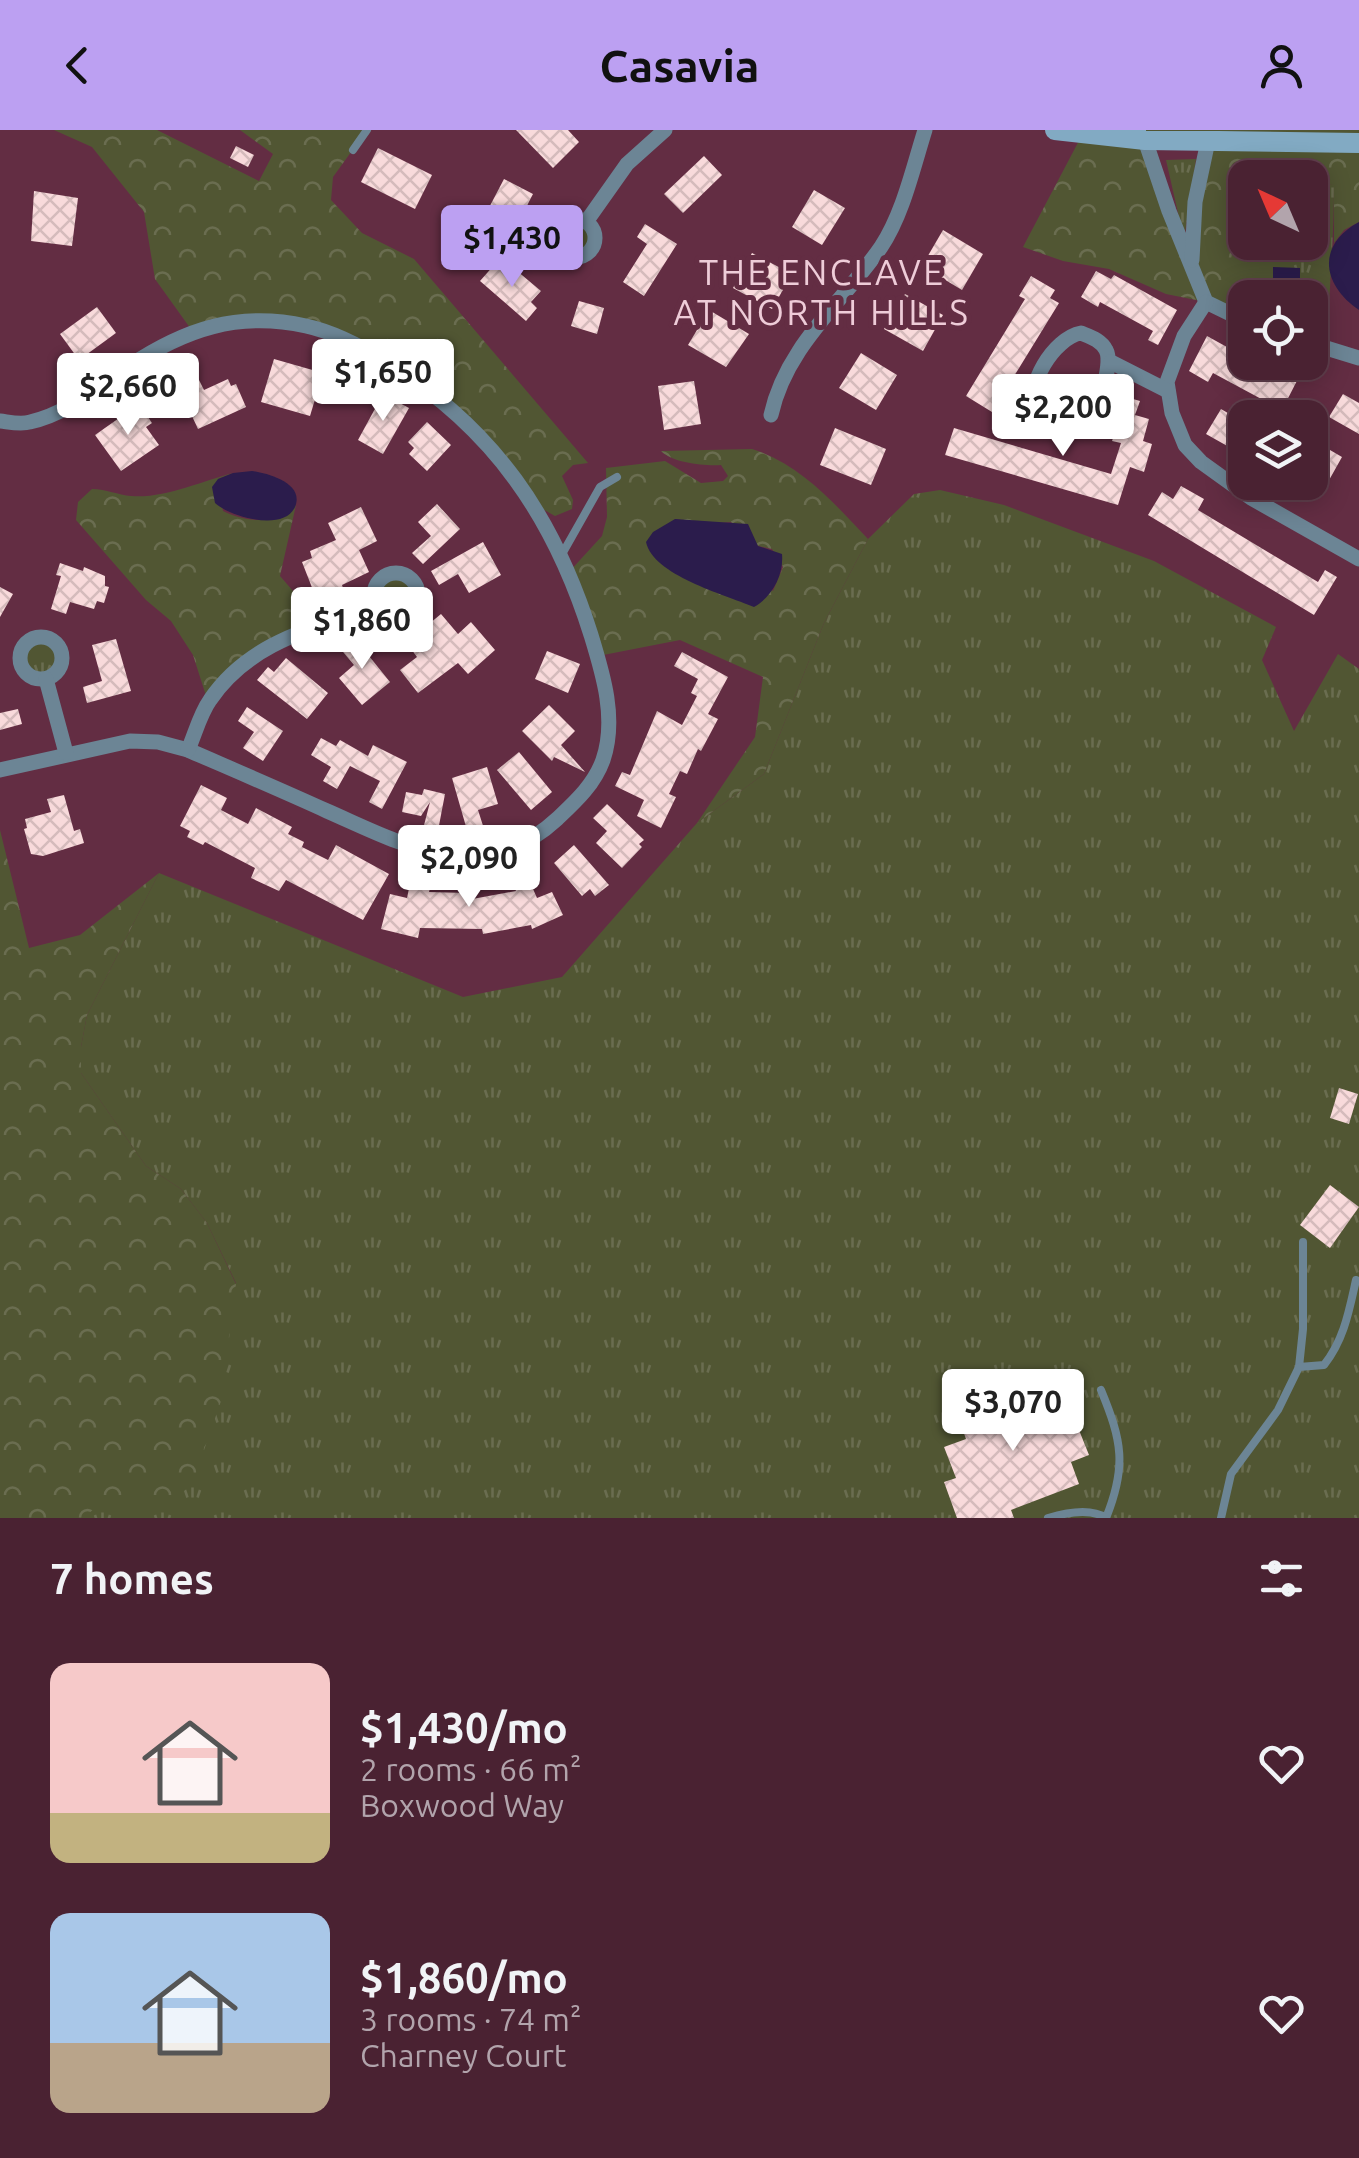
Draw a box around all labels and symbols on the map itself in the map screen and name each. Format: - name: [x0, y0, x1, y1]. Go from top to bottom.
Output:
- north arrow: [1228, 160, 1328, 260]
- pin: $1,430: [431, 205, 593, 290]
- district label: THE ENCLAVE AT NORTH HILLS: [674, 252, 970, 332]
- pin: $1,650: [302, 339, 464, 424]
- pin: $2,660: [47, 353, 209, 438]
- pin: $2,200: [982, 374, 1144, 459]
- pin: $1,860: [281, 587, 443, 672]
- pin: $2,090: [388, 825, 550, 910]
- pin: $3,070: [932, 1369, 1094, 1454]

